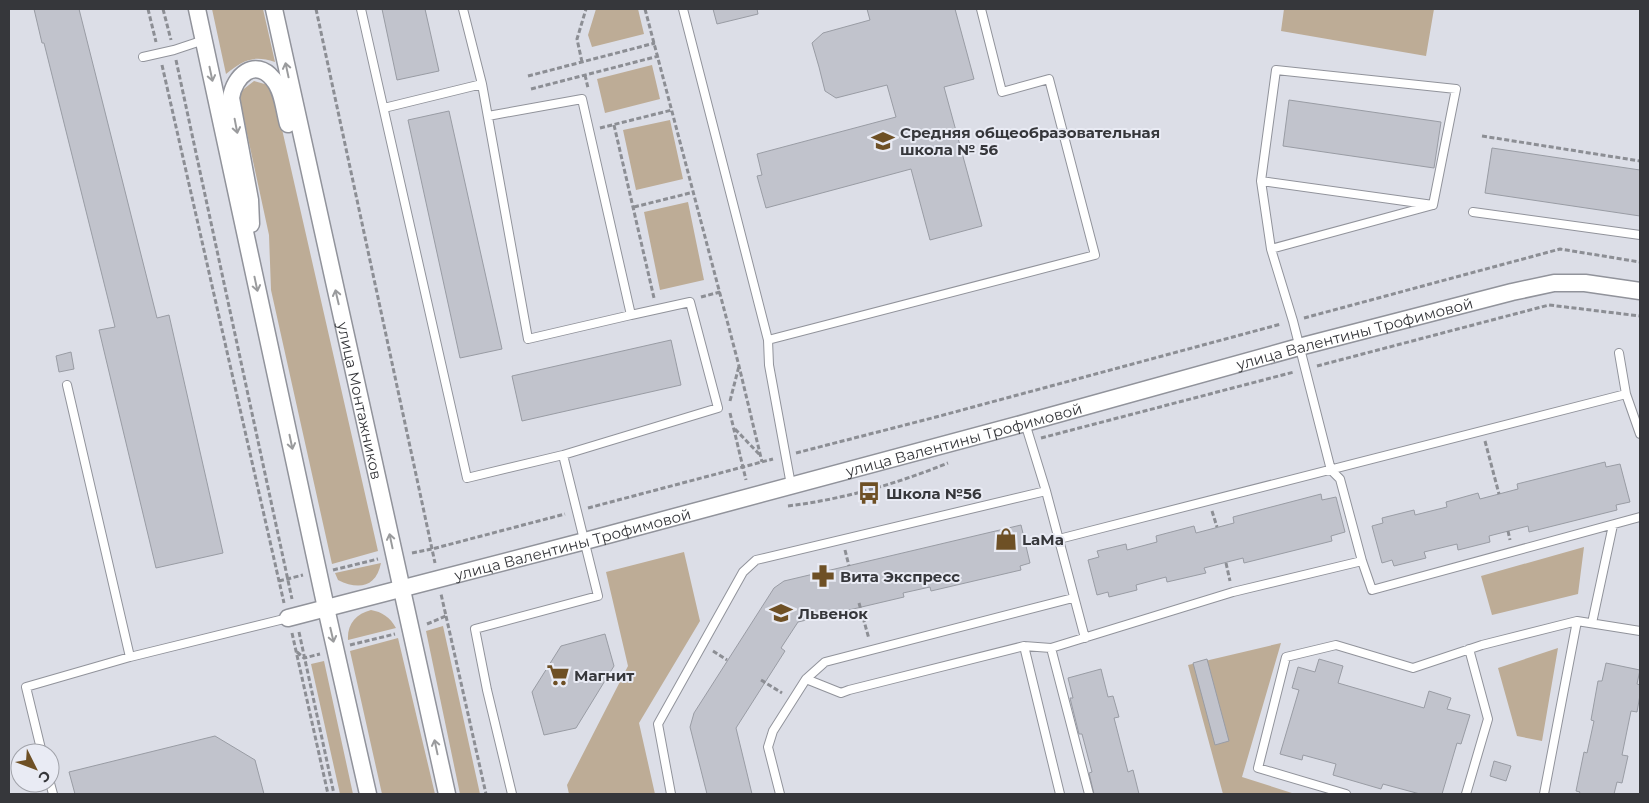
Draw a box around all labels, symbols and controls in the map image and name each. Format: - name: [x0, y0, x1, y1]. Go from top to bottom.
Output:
- one-way arrow: [282, 62, 291, 78]
- one-way arrow: [207, 65, 216, 81]
- one-way arrow: [232, 118, 242, 134]
- place label: Средняя общеобразовательная школа № 56: [900, 123, 1160, 159]
- school or university icon: Средняя общеобразовательная школа № 56: [870, 128, 896, 154]
- one-way arrow: [252, 275, 261, 291]
- one-way arrow: [332, 289, 341, 305]
- street label: улица Валентины Трофимовой: [1233, 293, 1475, 374]
- street label: улица Монтажников: [334, 319, 387, 481]
- street label: улица Валентины Трофимовой: [843, 398, 1084, 480]
- one-way arrow: [287, 434, 296, 450]
- bus stop icon: Школа №56: [856, 480, 882, 506]
- place label: Школа №56: [886, 484, 982, 503]
- street label: улица Валентины Трофимовой: [451, 504, 693, 584]
- shop icon: LaMa: [993, 526, 1019, 552]
- place label: LaMa: [1022, 530, 1064, 549]
- one-way arrow: [386, 533, 395, 549]
- pharmacy icon: Вита Экспресс: [810, 563, 836, 589]
- place label: Вита Экспресс: [840, 567, 960, 586]
- school or university icon: Львенок: [768, 600, 794, 626]
- place label: Львенок: [798, 604, 868, 623]
- one-way arrow: [328, 627, 337, 643]
- supermarket icon: Магнит: [545, 662, 571, 688]
- place label: Магнит: [574, 666, 634, 685]
- one-way arrow: [431, 739, 441, 755]
- north arrow: [10, 743, 60, 793]
- text: С: [35, 767, 55, 787]

